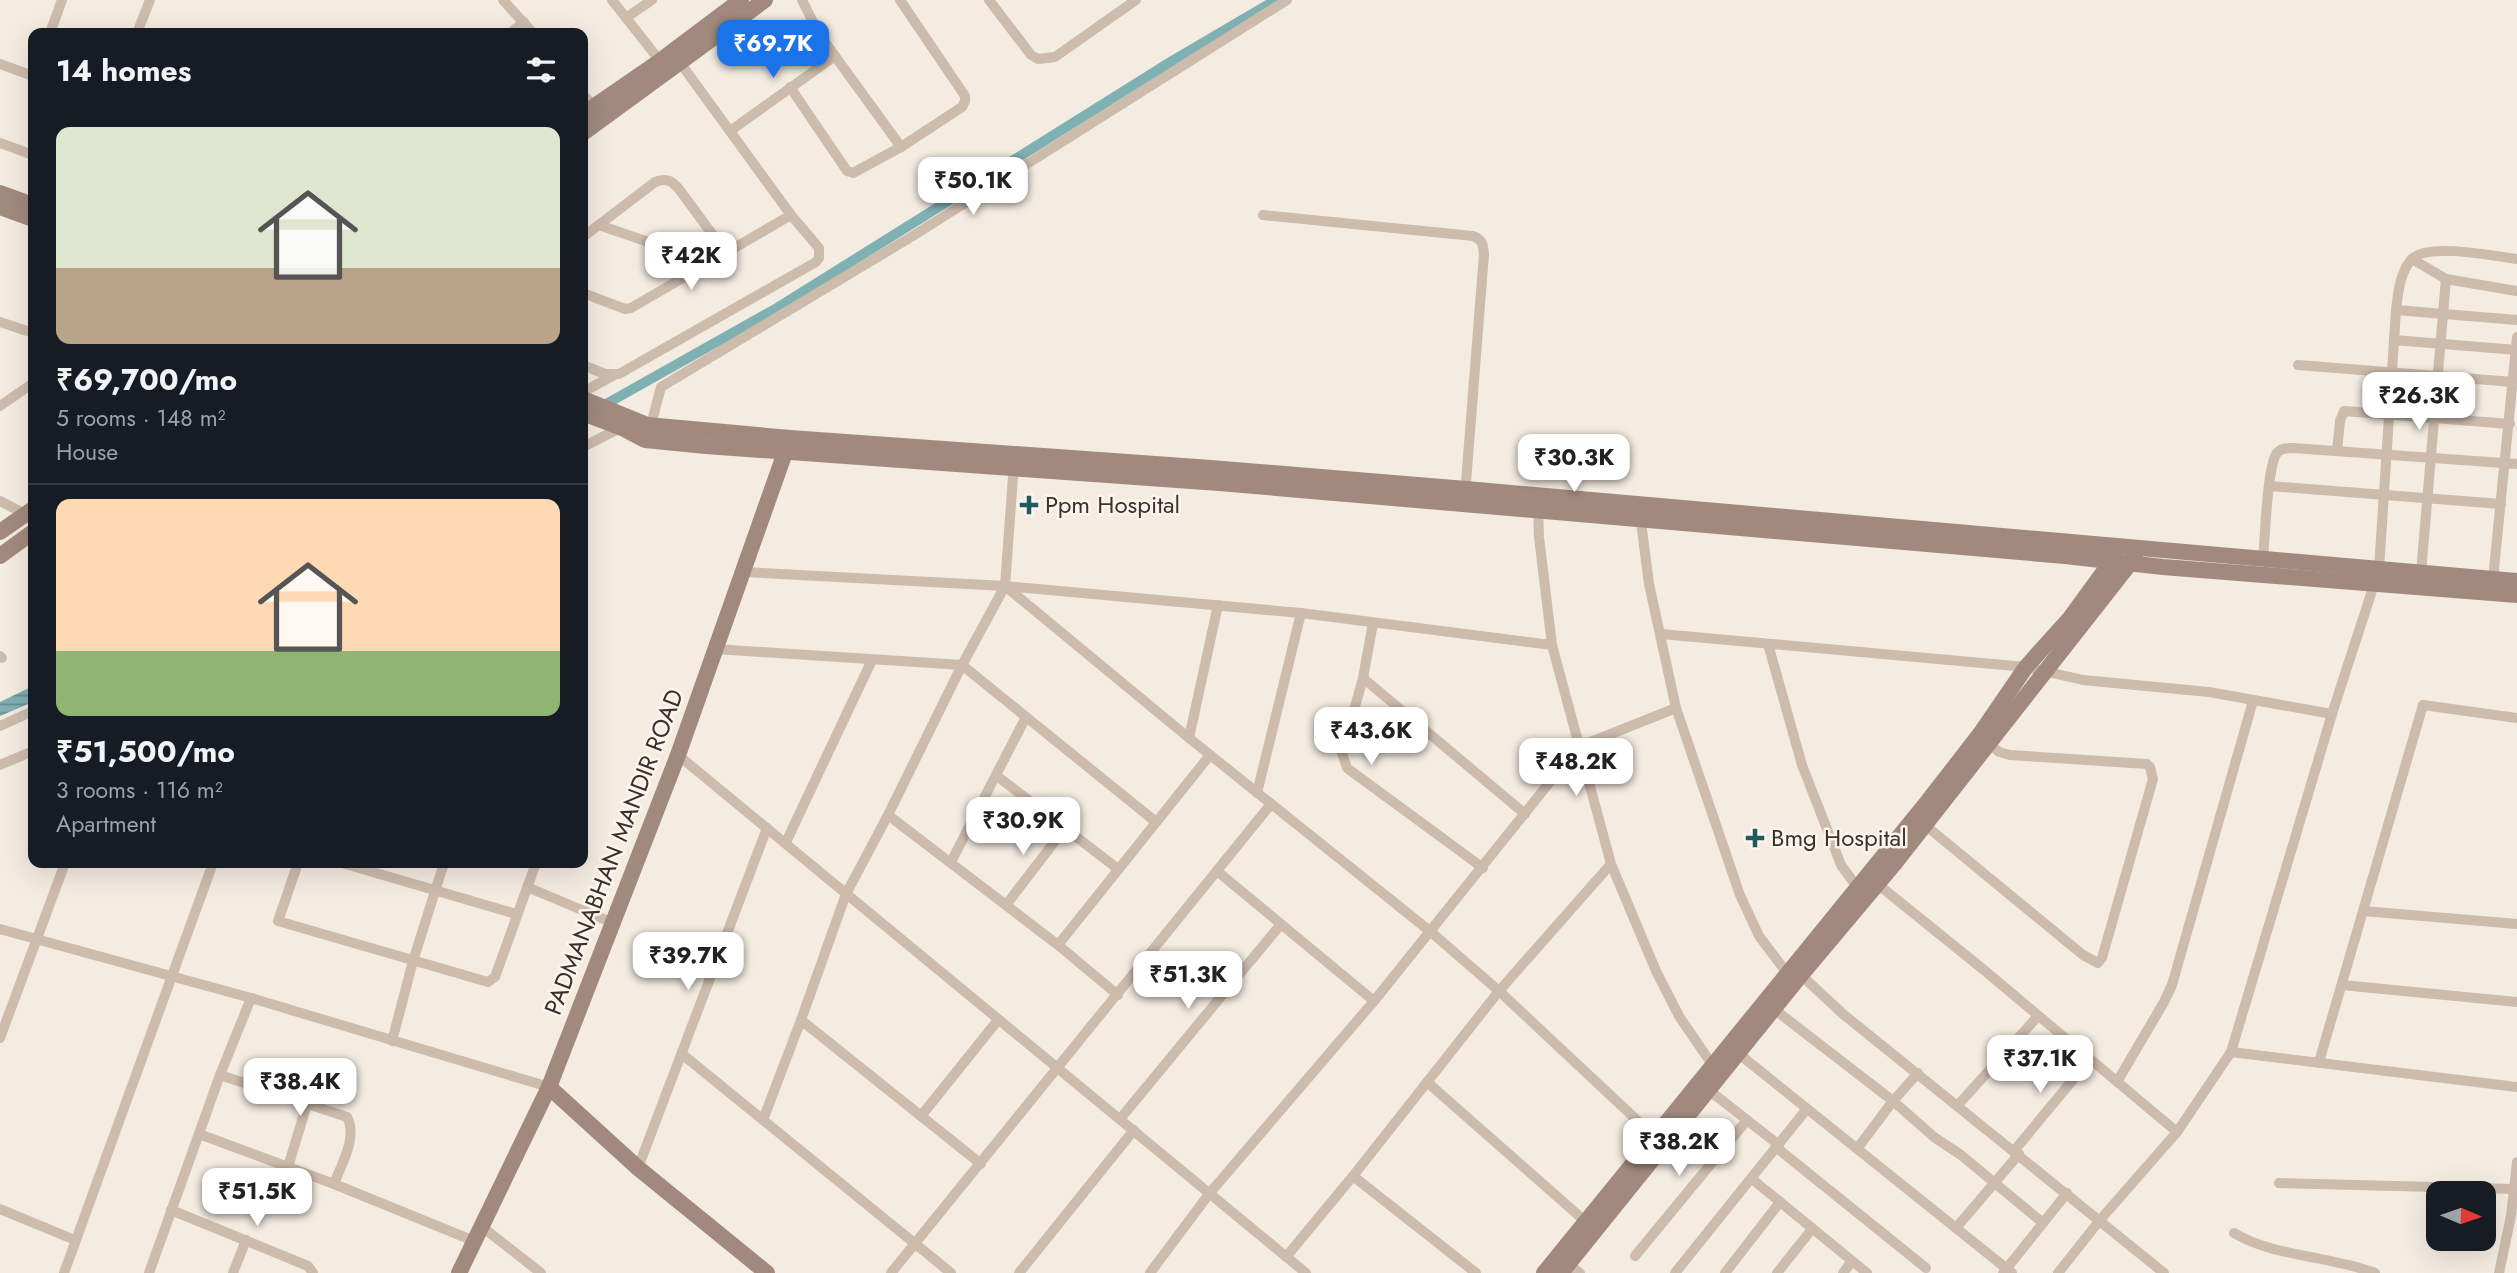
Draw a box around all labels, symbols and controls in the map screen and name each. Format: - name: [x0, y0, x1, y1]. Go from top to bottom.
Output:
- pin: ₹69.7K: [716, 20, 830, 80]
- text: ₹69.7K: [733, 26, 813, 60]
- text: 14 homes: [56, 49, 191, 92]
- icon: filters: [522, 51, 560, 89]
- pin: ₹50.1K: [916, 158, 1030, 217]
- text: ₹50.1K: [934, 163, 1012, 197]
- icon: home: [245, 172, 371, 298]
- pin: ₹42K: [650, 232, 732, 292]
- text: ₹42K: [661, 238, 721, 272]
- text: ₹69,700/mo: [56, 358, 237, 401]
- pin: ₹26.3K: [2362, 372, 2476, 432]
- text: ₹26.3K: [2378, 378, 2460, 412]
- text: 5 rooms · 148 m²: [56, 401, 226, 435]
- pin: ₹30.3K: [1517, 434, 1631, 494]
- text: House: [56, 435, 118, 469]
- text: ₹30.3K: [1534, 440, 1614, 474]
- place label: Ppm Hospital: [1045, 487, 1180, 522]
- marker: Ppm Hospital: [1019, 495, 1039, 515]
- icon: home: [245, 544, 371, 670]
- street label: PADMANABHAN MANDIR ROAD: [535, 684, 692, 1020]
- pin: ₹43.6K: [1314, 708, 1428, 767]
- text: ₹43.6K: [1330, 713, 1412, 747]
- text: ₹51,500/mo: [56, 730, 235, 773]
- pin: ₹48.2K: [1519, 738, 1633, 798]
- text: ₹48.2K: [1535, 744, 1617, 778]
- text: 3 rooms · 116 m²: [56, 773, 223, 807]
- pin: ₹30.9K: [966, 798, 1080, 857]
- text: ₹30.9K: [982, 803, 1064, 837]
- text: Apartment: [56, 807, 156, 841]
- place label: Bmg Hospital: [1771, 820, 1907, 855]
- marker: Bmg Hospital: [1745, 828, 1765, 848]
- pin: ₹39.7K: [631, 932, 745, 992]
- text: ₹39.7K: [649, 938, 727, 972]
- pin: ₹51.3K: [1131, 951, 1245, 1011]
- text: ₹51.3K: [1149, 957, 1227, 991]
- pin: ₹37.1K: [1983, 1036, 2097, 1095]
- text: ₹37.1K: [2003, 1041, 2077, 1075]
- pin: ₹38.4K: [243, 1058, 357, 1118]
- text: ₹38.4K: [259, 1064, 341, 1098]
- pin: ₹38.2K: [1622, 1118, 1736, 1178]
- text: ₹38.2K: [1639, 1124, 1719, 1158]
- pin: ₹51.5K: [200, 1168, 314, 1228]
- text: ₹51.5K: [218, 1174, 296, 1208]
- north arrow: [2426, 1181, 2496, 1251]
- map controls: [2426, 1181, 2496, 1251]

